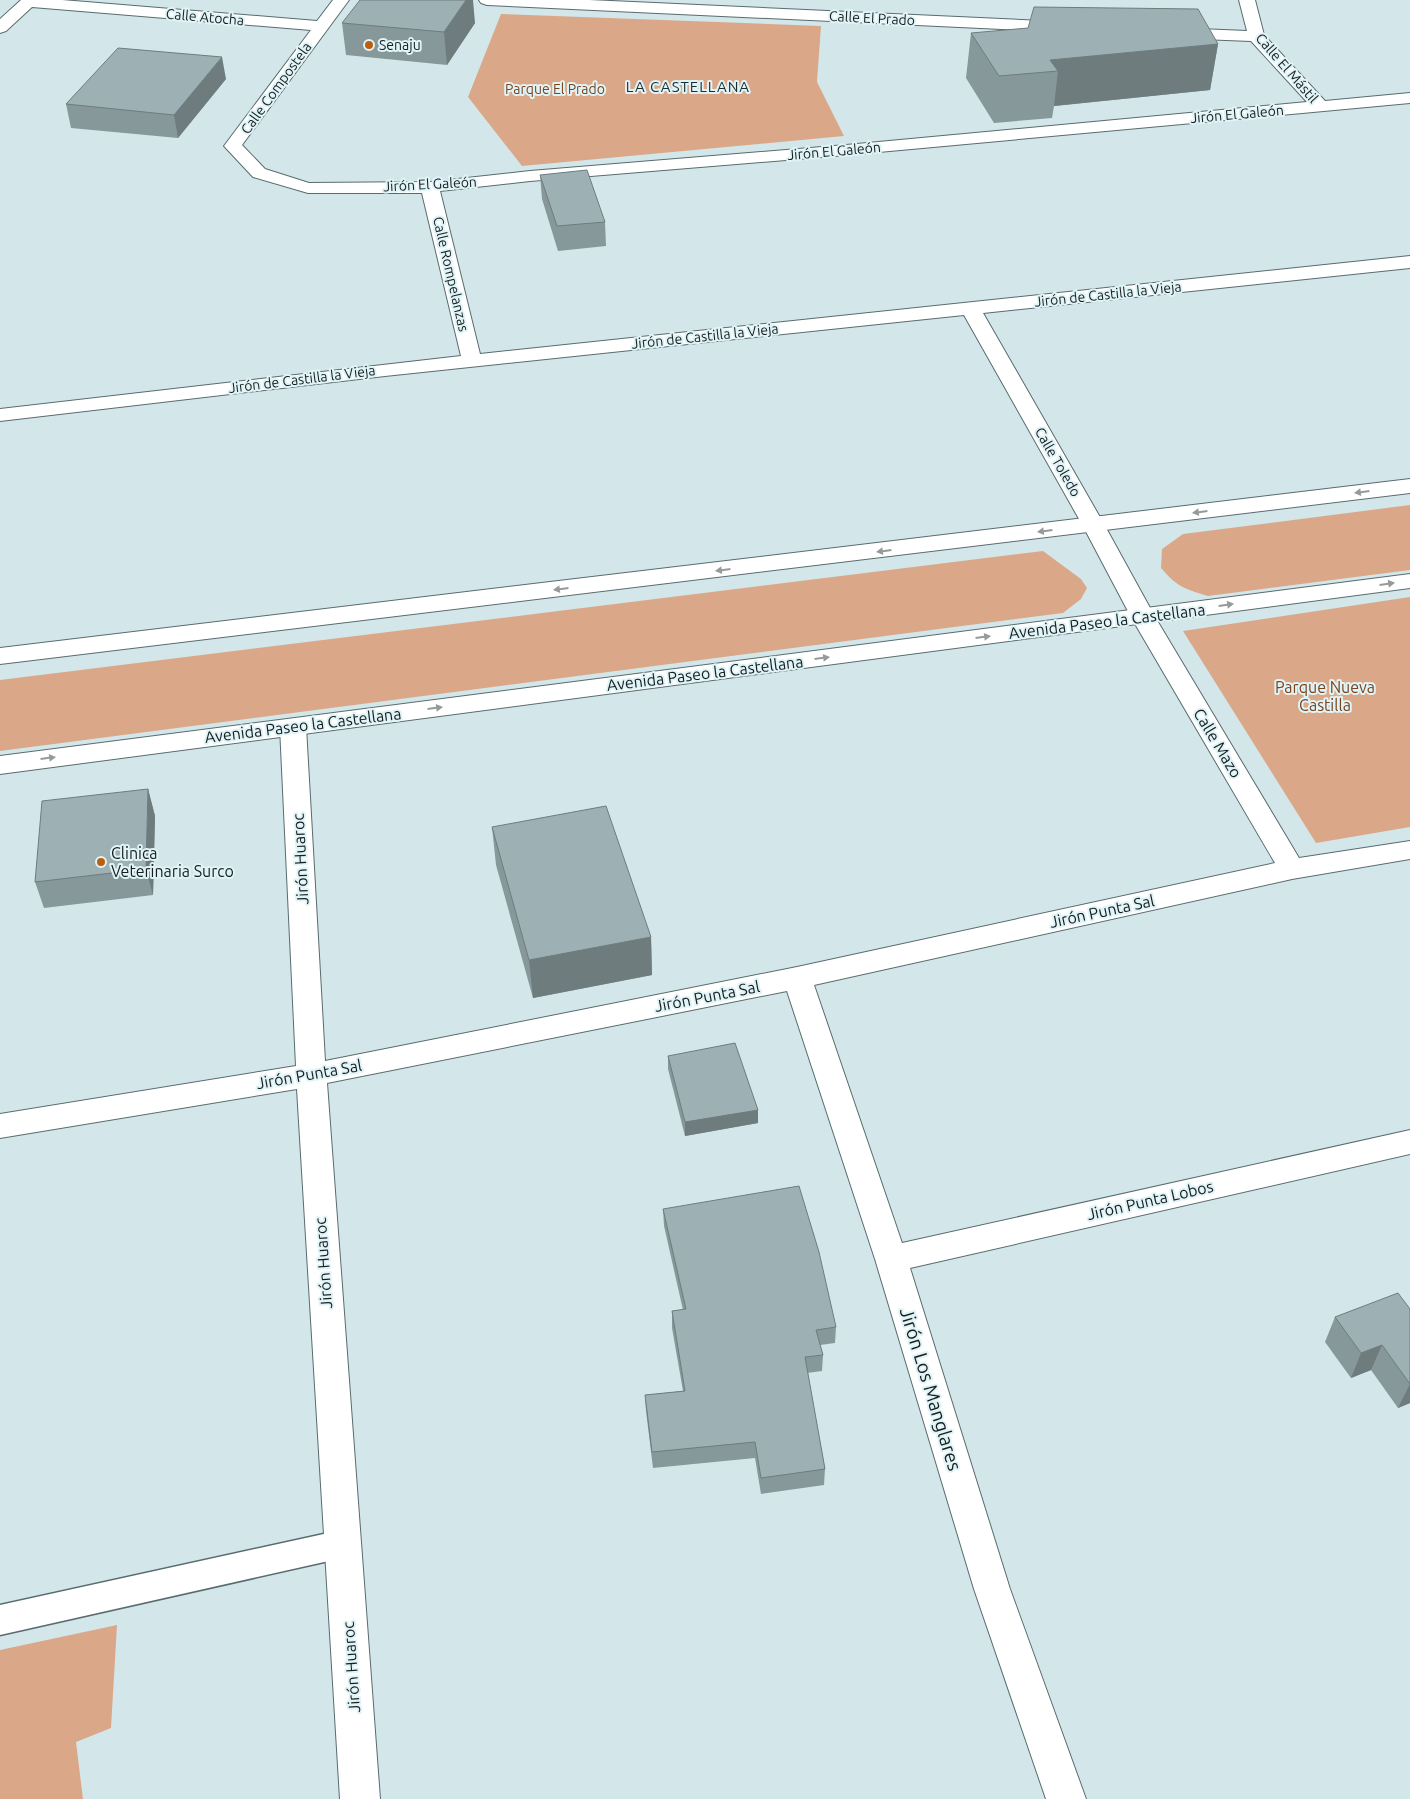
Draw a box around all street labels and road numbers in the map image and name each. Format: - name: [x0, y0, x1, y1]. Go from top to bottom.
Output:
- street label: Calle Atocha: [165, 6, 245, 28]
- street label: Calle El Prado: [829, 8, 915, 28]
- street label: Calle El Mástil: [1252, 30, 1322, 106]
- street label: Calle Compostela: [237, 39, 315, 137]
- street label: Jirón El Galeón: [1190, 102, 1284, 126]
- street label: Jirón El Galeón: [787, 139, 881, 163]
- street label: Jirón El Galeón: [383, 174, 477, 194]
- street label: Calle Rompelanzas: [430, 215, 472, 333]
- street label: Jirón de Castilla la Vieja: [1034, 278, 1182, 310]
- street label: Jirón de Castilla la Vieja: [631, 320, 779, 352]
- street label: Jirón de Castilla la Vieja: [228, 362, 376, 396]
- street label: Calle Toledo: [1032, 425, 1084, 499]
- street label: Avenida Paseo la Castellana: [1008, 600, 1206, 642]
- street label: Avenida Paseo la Castellana: [606, 652, 804, 694]
- street label: Avenida Paseo la Castellana: [204, 704, 402, 746]
- street label: Calle Mazo: [1190, 705, 1246, 781]
- street label: Jirón Huaroc: [289, 812, 311, 905]
- street label: Jirón Punta Sal: [1048, 891, 1156, 931]
- street label: Jirón Punta Sal: [653, 977, 761, 1015]
- street label: Jirón Punta Sal: [255, 1056, 363, 1092]
- street label: Jirón Punta Lobos: [1085, 1177, 1215, 1223]
- street label: Jirón Huaroc: [311, 1216, 335, 1309]
- street label: Jirón Los Manglares: [896, 1305, 966, 1473]
- street label: Jirón Huaroc: [339, 1620, 363, 1713]

